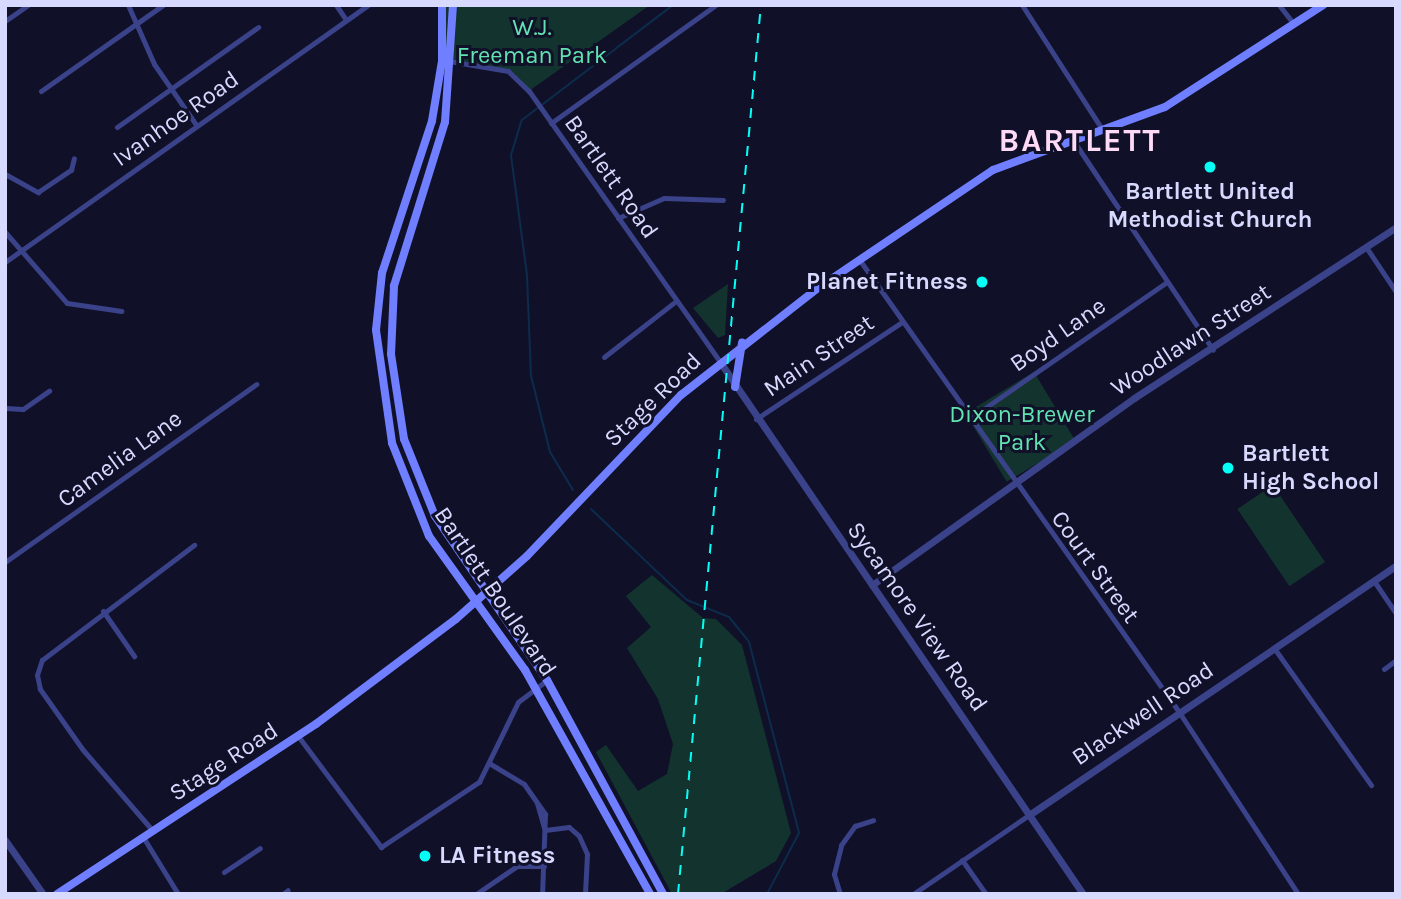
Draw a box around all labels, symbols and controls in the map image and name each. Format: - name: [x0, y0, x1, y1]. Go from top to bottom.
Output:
- park label: W.J. Freeman Park: [457, 14, 607, 70]
- street label: Ivanhoe Road: [107, 65, 245, 173]
- street label: Bartlett Road: [558, 110, 664, 244]
- district label: BARTLETT: [1000, 122, 1160, 160]
- marker: Bartlett United Methodist Church: [1202, 159, 1218, 175]
- place label: Bartlett United Methodist Church: [1108, 178, 1312, 234]
- place label: Planet Fitness: [806, 268, 968, 296]
- marker: Planet Fitness: [974, 274, 990, 290]
- street label: Woodlawn Street: [1106, 278, 1276, 402]
- street label: Boyd Lane: [1005, 292, 1111, 378]
- street label: Main Street: [758, 309, 880, 403]
- street label: Stage Road: [599, 347, 707, 453]
- park label: Dixon-Brewer Park: [949, 401, 1095, 457]
- street label: Camelia Lane: [52, 404, 188, 514]
- place label: Bartlett High School: [1242, 440, 1379, 496]
- marker: Bartlett High School: [1220, 460, 1236, 476]
- street label: Bartlett Boulevard: [428, 502, 562, 682]
- street label: Court Street: [1045, 505, 1145, 629]
- street label: Sycamore View Road: [841, 517, 993, 717]
- street label: Blackwell Road: [1067, 656, 1219, 772]
- street label: Stage Road: [164, 716, 284, 808]
- place label: LA Fitness: [439, 842, 555, 870]
- marker: LA Fitness: [417, 848, 433, 864]

